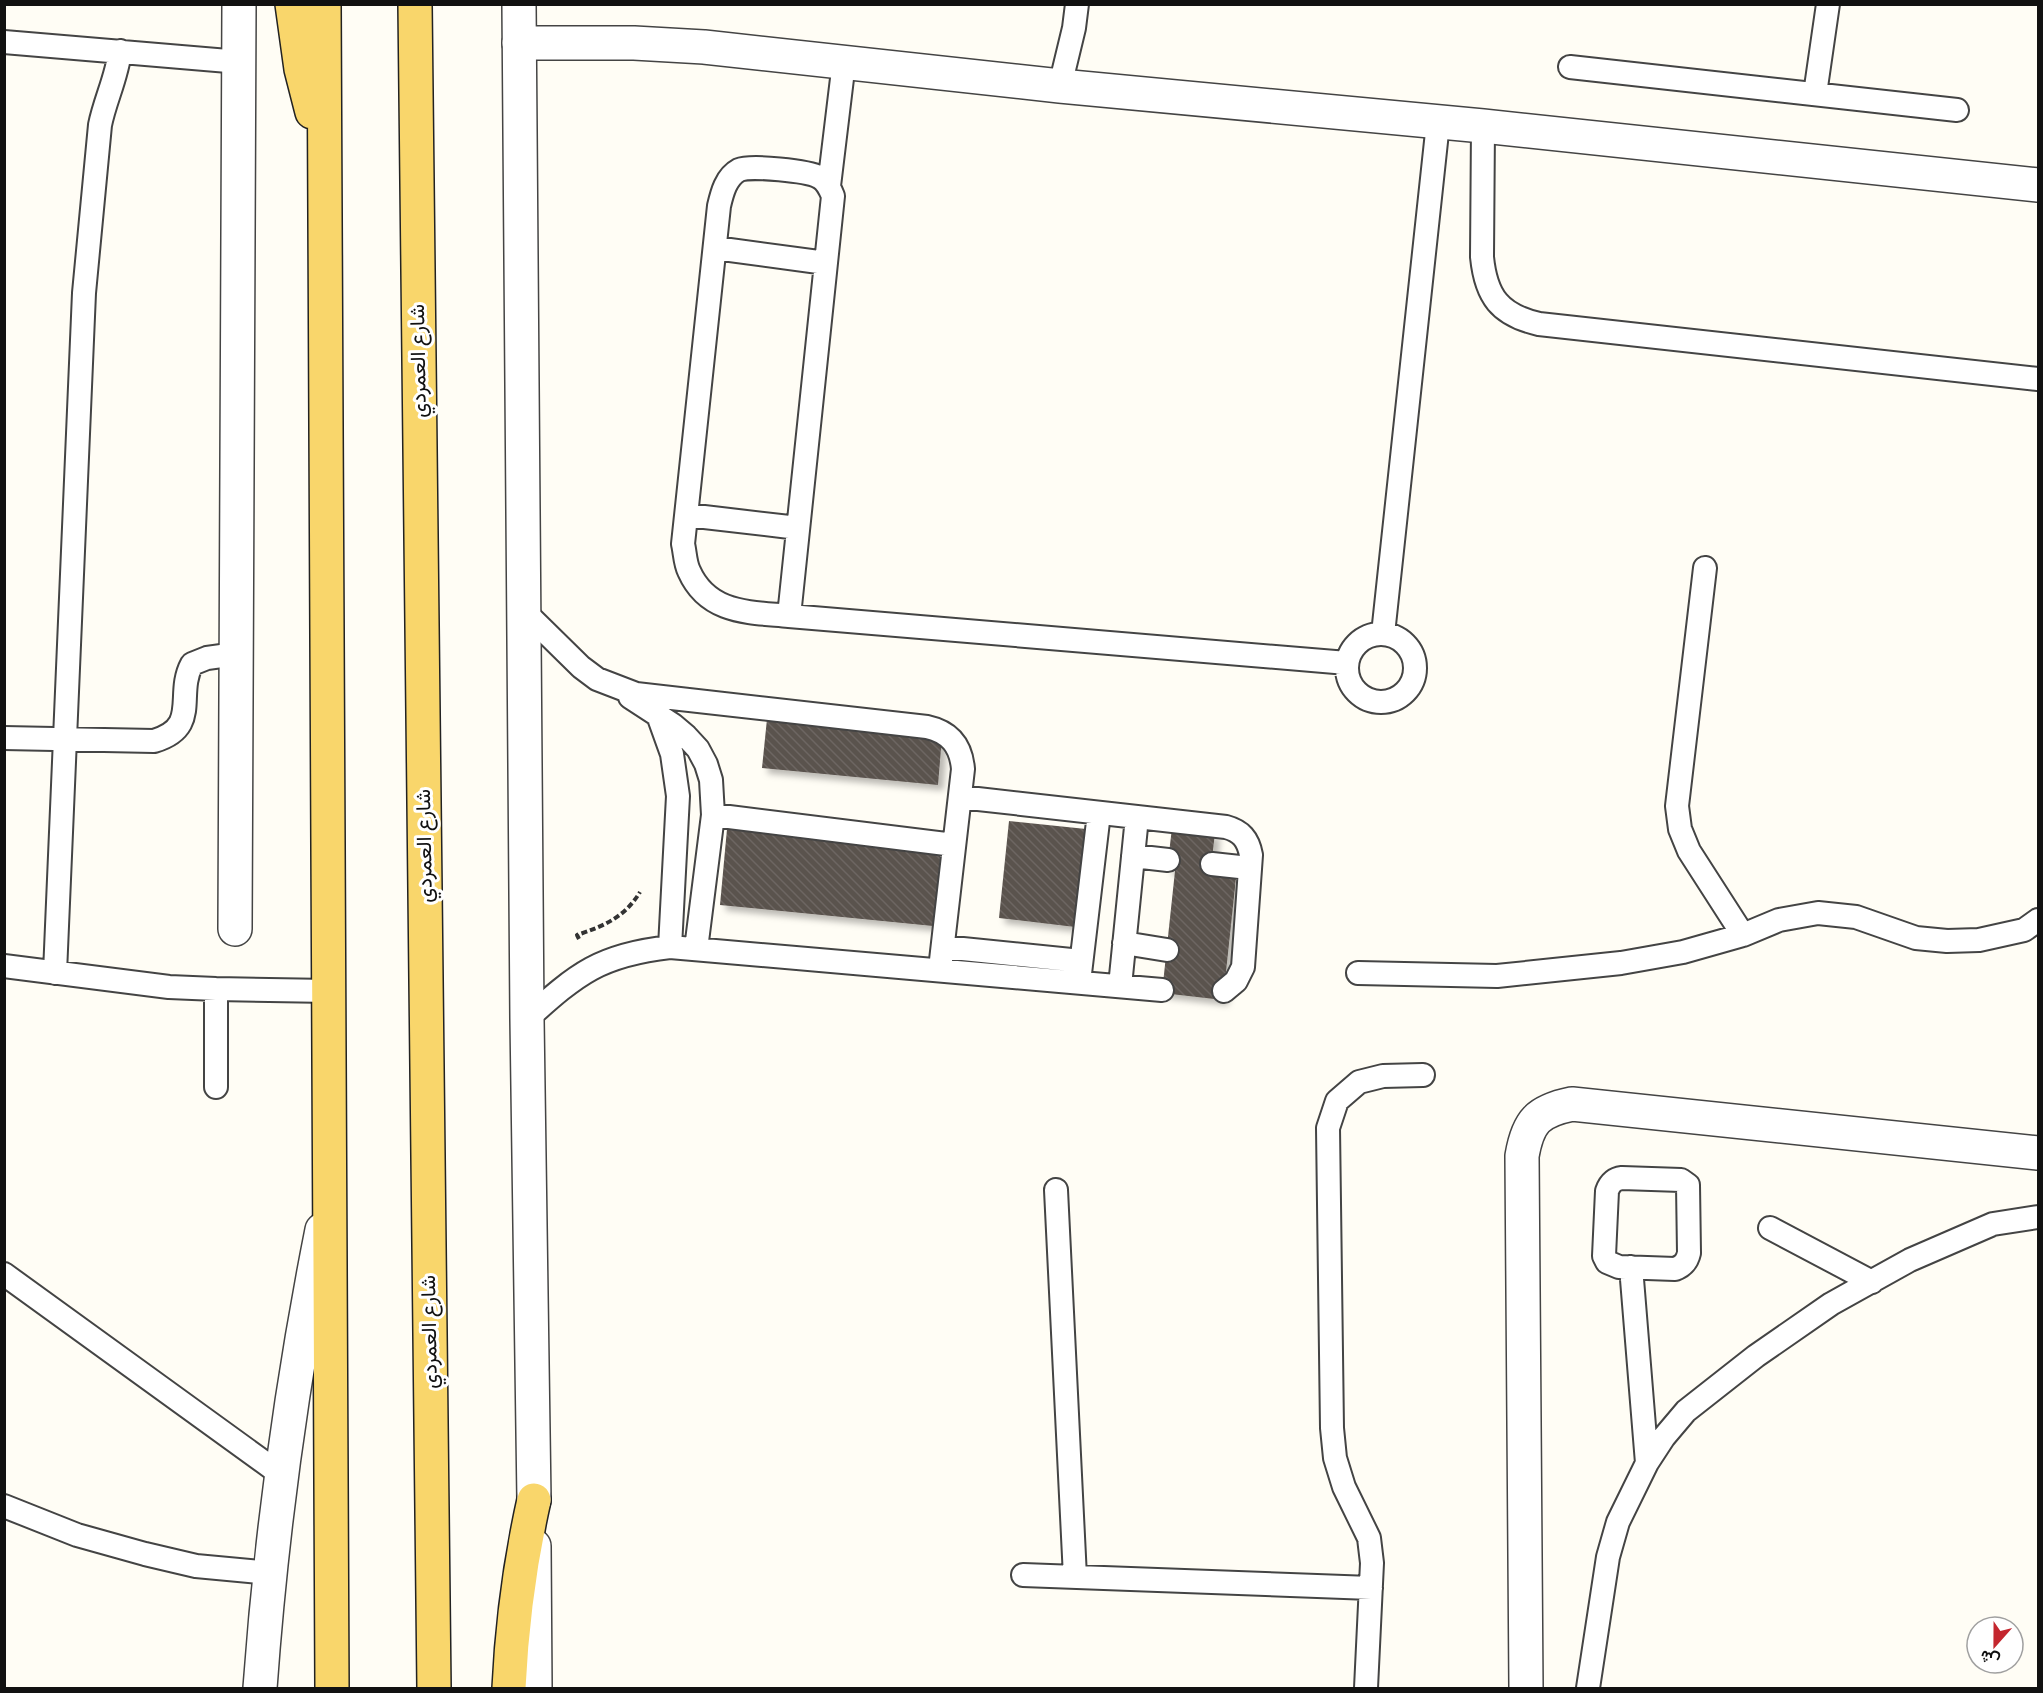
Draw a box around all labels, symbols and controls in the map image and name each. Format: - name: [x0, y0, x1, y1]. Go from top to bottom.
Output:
- street label: شارع العمردي: [402, 304, 436, 418]
- street label: شارع العمردي: [408, 789, 442, 903]
- street label: شارع العمردي: [413, 1275, 447, 1389]
- north arrow: [1965, 1615, 2025, 1675]
- text: ش: [1977, 1643, 2003, 1673]

